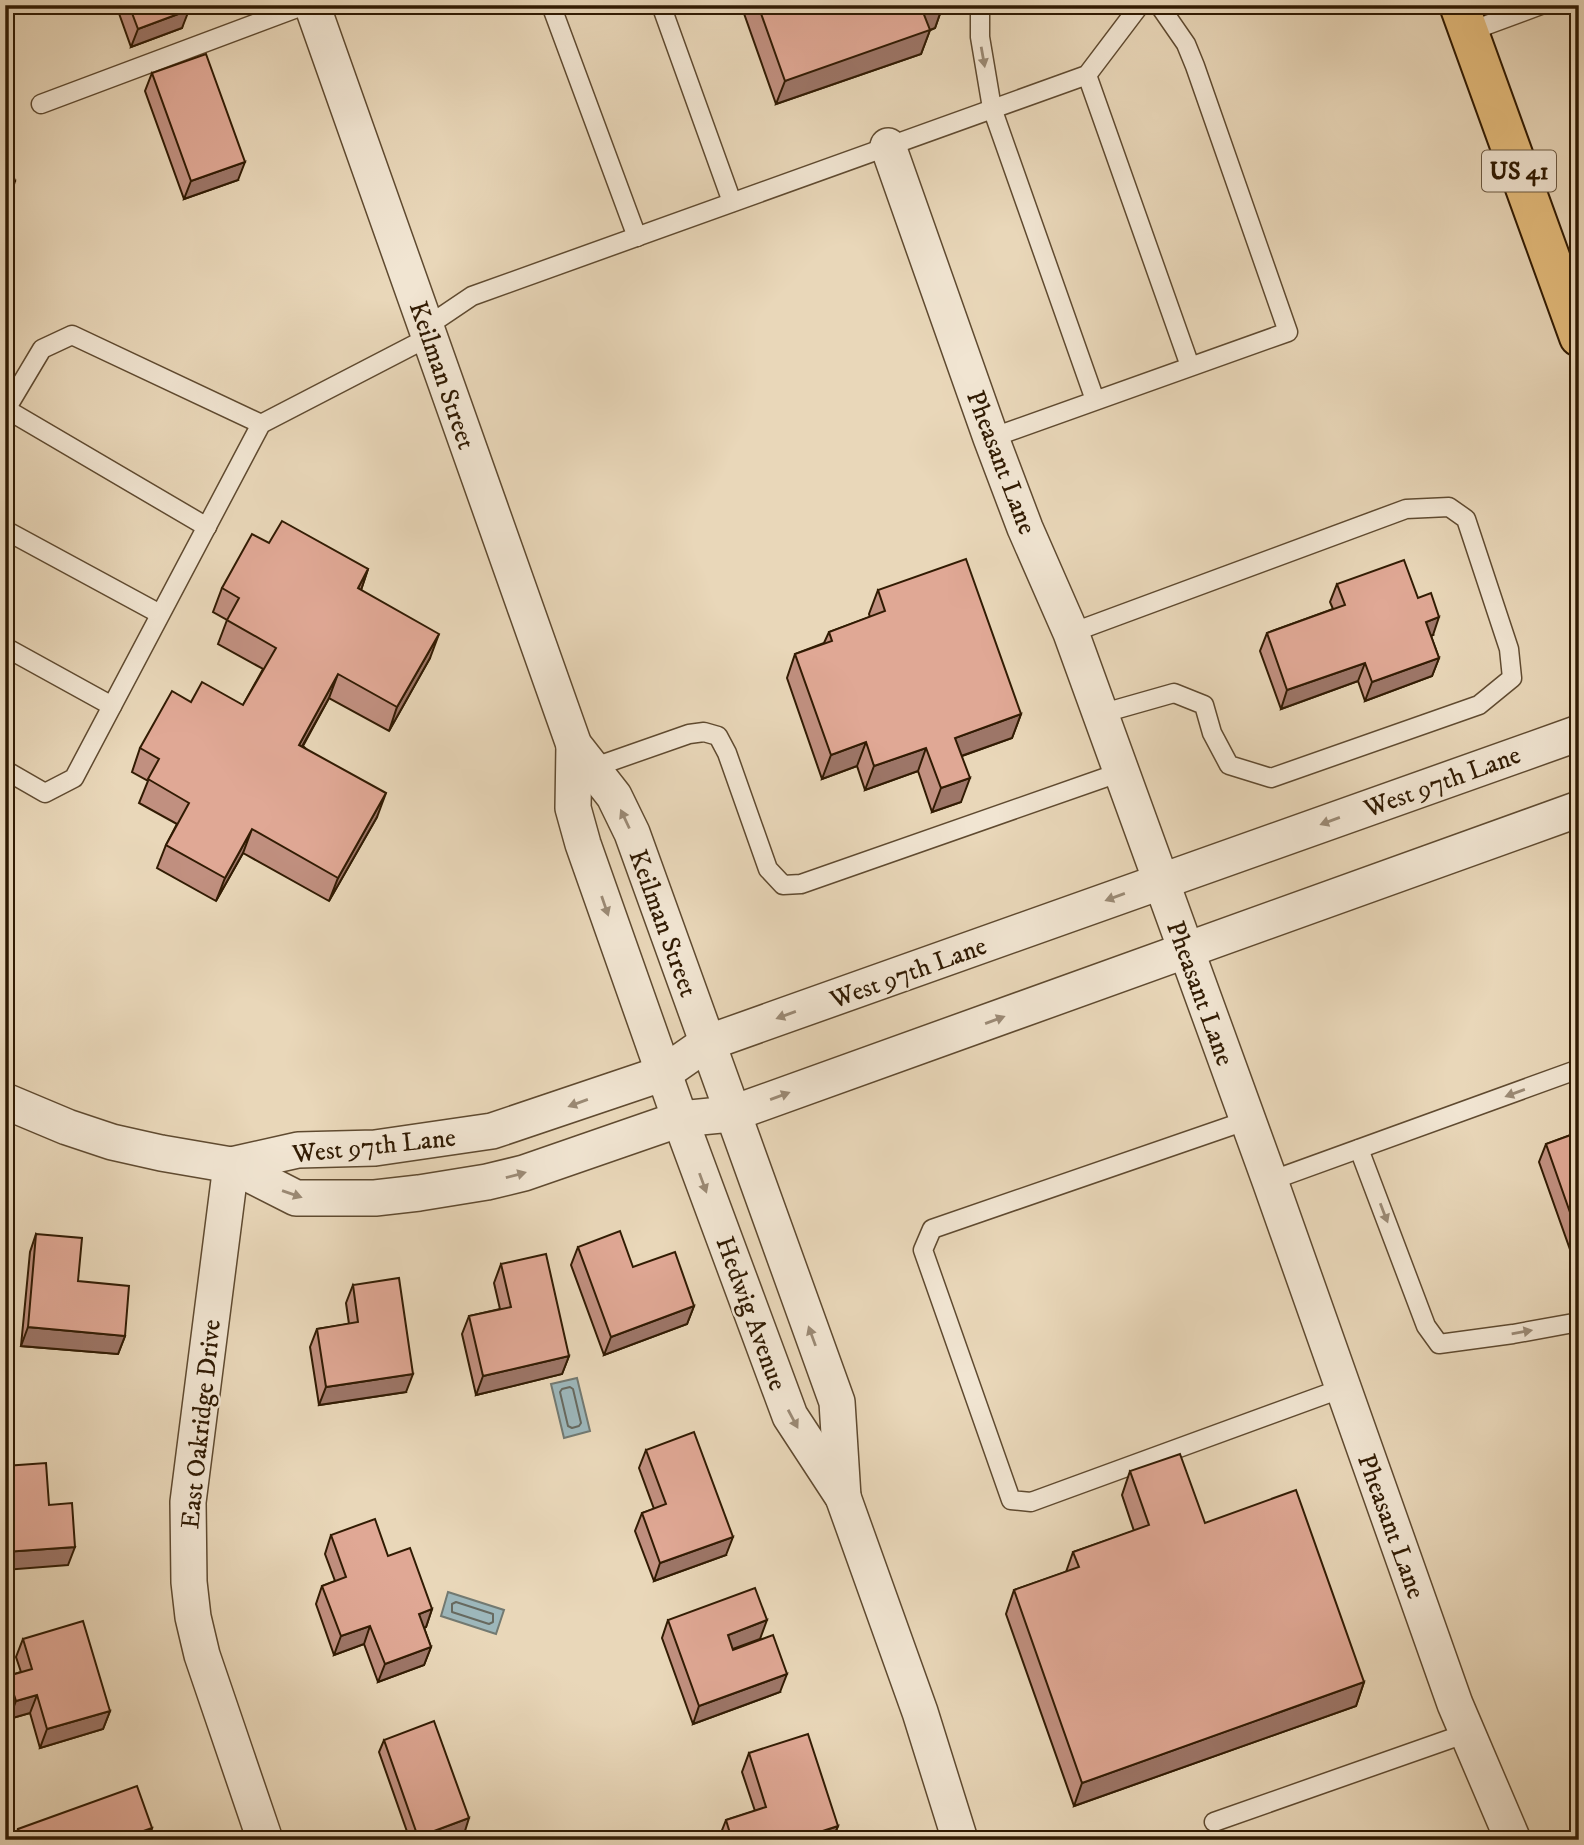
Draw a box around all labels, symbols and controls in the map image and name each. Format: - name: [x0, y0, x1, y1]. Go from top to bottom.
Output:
- one-way arrow: [978, 46, 989, 68]
- road number: US 41: [1482, 150, 1556, 191]
- street label: Keilman Street: [401, 297, 482, 454]
- street label: Pheasant Lane: [958, 386, 1043, 539]
- street label: West 97th Lane: [1359, 739, 1525, 826]
- one-way arrow: [619, 809, 631, 829]
- one-way arrow: [1319, 816, 1340, 827]
- street label: Keilman Street: [621, 845, 705, 1002]
- one-way arrow: [1105, 892, 1126, 903]
- one-way arrow: [600, 895, 611, 916]
- street label: Pheasant Lane: [1158, 917, 1241, 1070]
- street label: West 97th Lane: [825, 930, 991, 1017]
- one-way arrow: [775, 1010, 796, 1021]
- one-way arrow: [984, 1014, 1005, 1025]
- one-way arrow: [1504, 1088, 1525, 1099]
- one-way arrow: [770, 1090, 791, 1101]
- one-way arrow: [567, 1098, 588, 1109]
- street label: West 97th Lane: [290, 1122, 458, 1172]
- one-way arrow: [506, 1169, 528, 1180]
- one-way arrow: [698, 1173, 709, 1194]
- one-way arrow: [282, 1190, 303, 1200]
- one-way arrow: [1378, 1202, 1389, 1223]
- street label: Hedwig Avenue: [707, 1232, 794, 1395]
- street label: East Oakridge Drive: [174, 1318, 229, 1531]
- one-way arrow: [807, 1325, 818, 1346]
- one-way arrow: [1511, 1327, 1533, 1338]
- one-way arrow: [787, 1409, 799, 1428]
- street label: Pheasant Lane: [1349, 1450, 1432, 1603]

